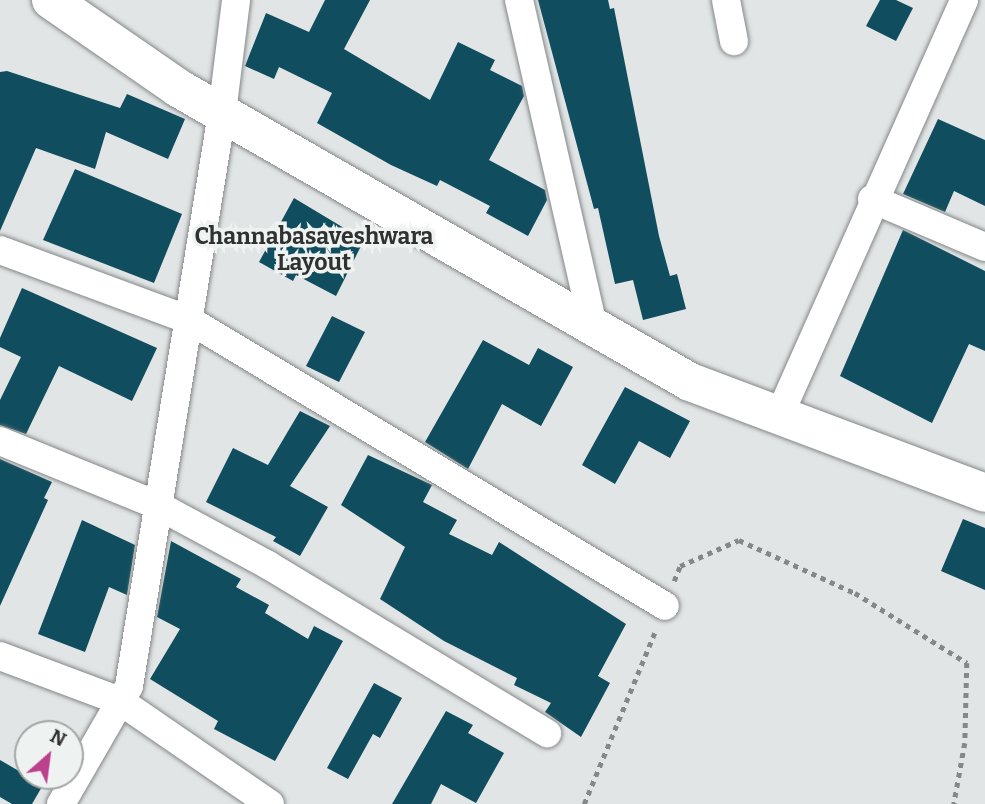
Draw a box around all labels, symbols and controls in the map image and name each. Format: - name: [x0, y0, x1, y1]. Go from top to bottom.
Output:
- district label: Channabasaveshwara Layout: [194, 222, 434, 276]
- north arrow: [14, 720, 84, 790]
- text: N: [46, 724, 70, 751]

